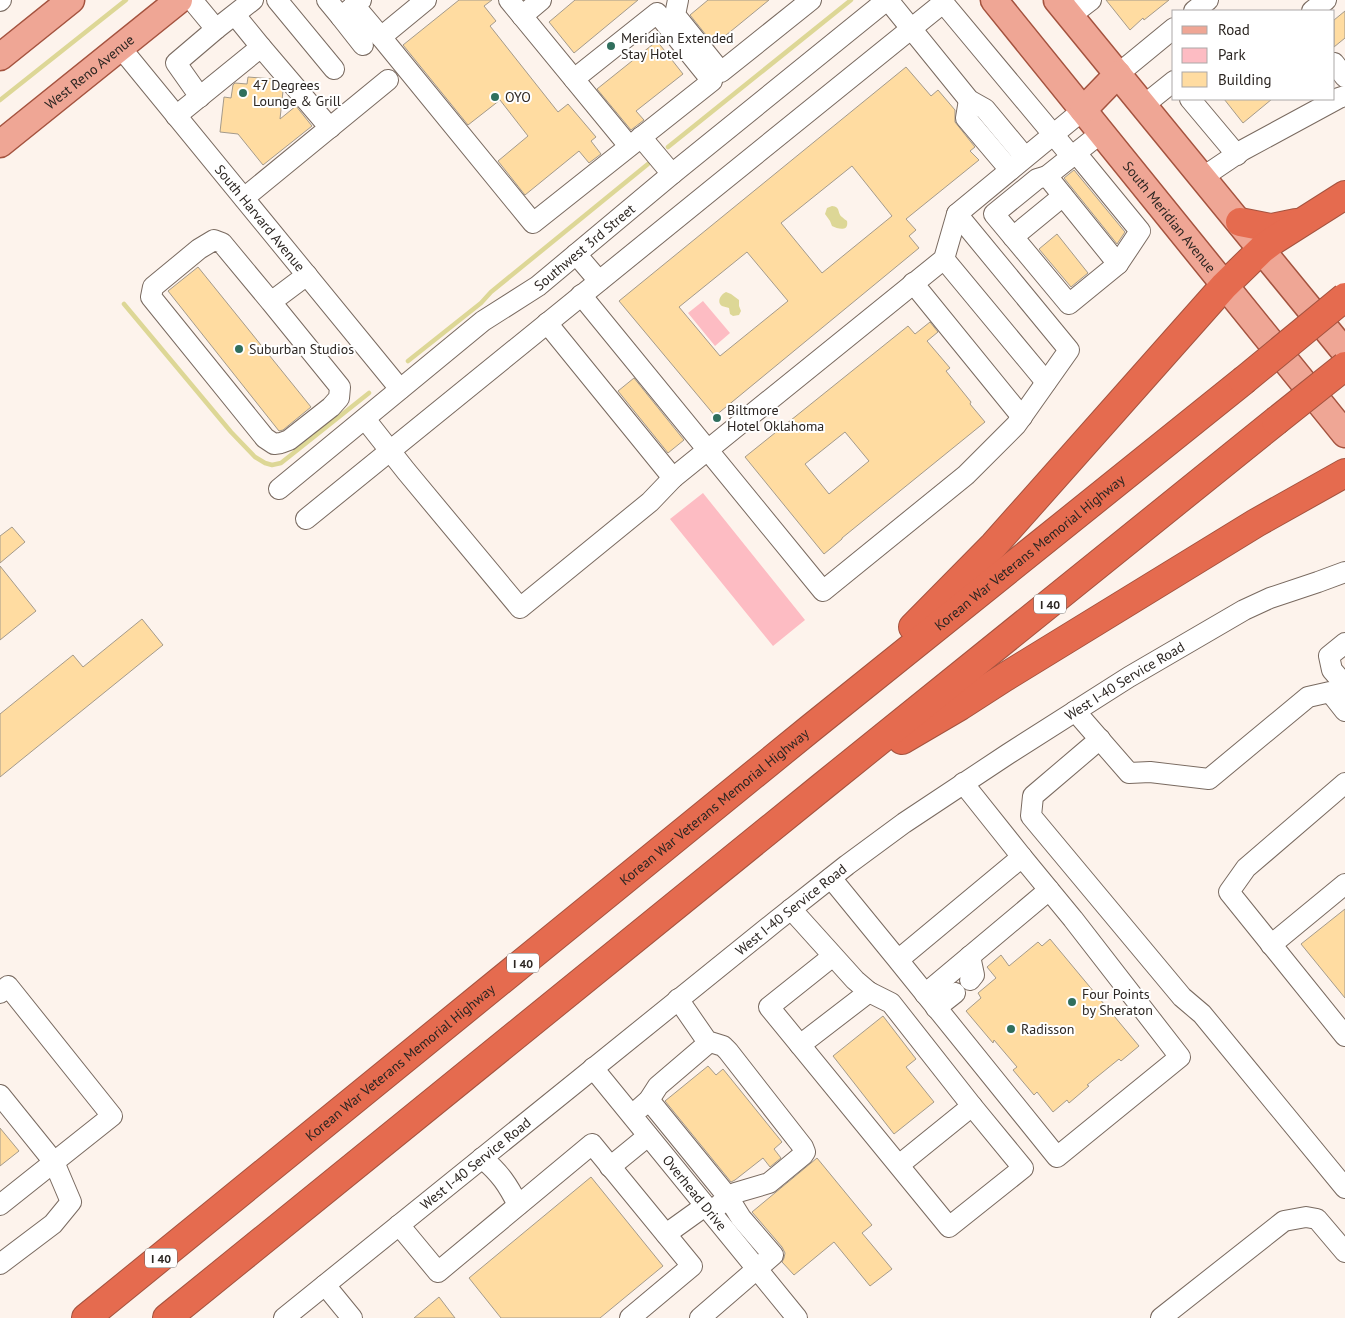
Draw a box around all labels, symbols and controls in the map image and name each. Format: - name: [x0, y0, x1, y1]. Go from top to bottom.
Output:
- legend: [1172, 10, 1335, 100]
- text: Road: [1218, 20, 1250, 39]
- place label: Meridian Extended Stay Hotel: [621, 29, 734, 63]
- street label: West Reno Avenue: [41, 31, 138, 113]
- marker: Meridian Extended Stay Hotel: [605, 40, 617, 52]
- text: Park: [1218, 45, 1246, 64]
- text: Building: [1218, 70, 1272, 89]
- place label: 47 Degrees Lounge & Grill: [253, 76, 341, 110]
- marker: 47 Degrees Lounge & Grill: [237, 87, 249, 99]
- place label: OYO: [505, 88, 531, 106]
- marker: OYO: [489, 91, 501, 103]
- street label: South Meridian Avenue: [1119, 157, 1220, 276]
- street label: South Harvard Avenue: [211, 161, 309, 275]
- street label: Southwest 3rd Street: [530, 200, 639, 295]
- place label: Suburban Studios: [249, 340, 354, 358]
- marker: Suburban Studios: [233, 343, 245, 355]
- place label: Biltmore Hotel Oklahoma: [727, 401, 824, 435]
- marker: Biltmore Hotel Oklahoma: [711, 412, 723, 424]
- street label: Korean War Veterans Memorial Highway: [931, 470, 1129, 634]
- road number: I 40: [1034, 594, 1066, 614]
- street label: West I-40 Service Road: [1062, 638, 1188, 724]
- street label: Korean War Veterans Memorial Highway: [616, 724, 813, 889]
- street label: West I-40 Service Road: [732, 860, 850, 959]
- road number: I 40: [507, 954, 539, 972]
- street label: Korean War Veterans Memorial Highway: [302, 980, 499, 1145]
- place label: Four Points by Sheraton: [1082, 985, 1153, 1019]
- marker: Four Points by Sheraton: [1066, 996, 1078, 1008]
- place label: Radisson: [1021, 1020, 1074, 1038]
- marker: Radisson: [1005, 1023, 1017, 1035]
- street label: West I-40 Service Road: [416, 1113, 534, 1214]
- street label: Overhead Drive: [659, 1151, 731, 1234]
- road number: I 40: [145, 1248, 177, 1268]

